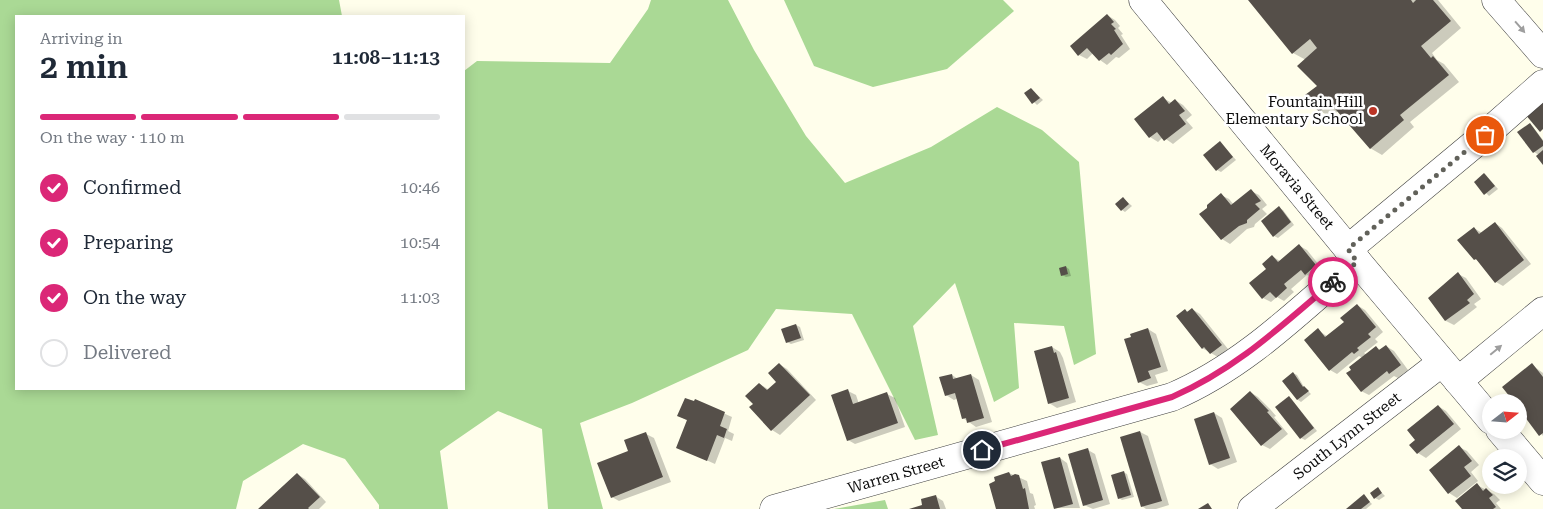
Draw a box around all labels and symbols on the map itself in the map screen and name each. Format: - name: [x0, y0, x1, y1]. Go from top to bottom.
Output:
- one-way arrow: [1514, 20, 1525, 33]
- place label: Fountain Hill Elementary School: [1225, 93, 1363, 128]
- marker: Fountain Hill Elementary School: [1367, 105, 1379, 117]
- pin: [1464, 114, 1506, 156]
- street label: Moravia Street: [1256, 141, 1338, 234]
- courier: [1308, 257, 1358, 307]
- one-way arrow: [1489, 345, 1502, 356]
- street label: South Lynn Street: [1290, 388, 1405, 484]
- north arrow: [1482, 394, 1528, 439]
- pin: [961, 429, 1003, 471]
- street label: Warren Street: [846, 453, 947, 497]

